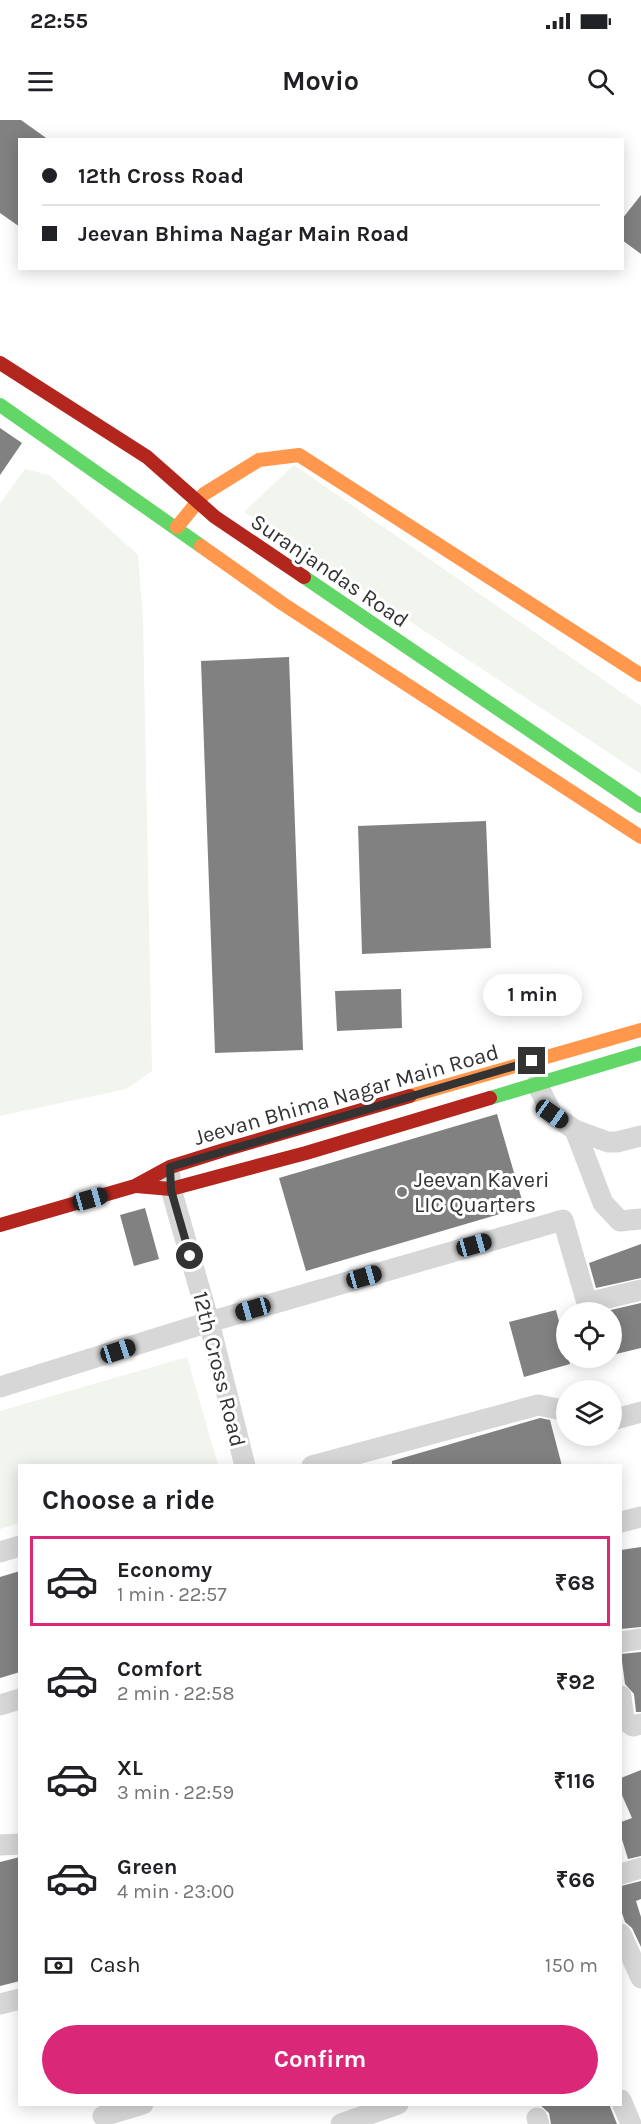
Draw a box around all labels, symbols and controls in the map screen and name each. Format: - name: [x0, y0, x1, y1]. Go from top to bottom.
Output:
- text: 22:55: [30, 8, 88, 34]
- icon: menu: [24, 65, 57, 98]
- text: Movio: [282, 65, 359, 97]
- icon: search: [584, 65, 617, 98]
- text: 12th Cross Road: [78, 163, 244, 189]
- text: Jeevan Bhima Nagar Main Road: [78, 221, 409, 247]
- street label: Suranjandas Road: [246, 508, 413, 633]
- callout: 1 min: [482, 974, 582, 1016]
- text: 1 min: [507, 983, 558, 1006]
- street label: Jeevan Bhima Nagar Main Road: [191, 1039, 502, 1151]
- route end: [518, 1047, 545, 1074]
- car: [532, 1096, 572, 1132]
- place label: Jeevan Kaveri LIC Quarters: [414, 1167, 549, 1218]
- car: [70, 1185, 110, 1213]
- marker: Jeevan Kaveri LIC Quarters: [395, 1185, 409, 1199]
- car: [454, 1231, 494, 1259]
- route start: [176, 1242, 203, 1269]
- car: [344, 1263, 384, 1291]
- street label: 12th Cross Road: [187, 1289, 251, 1450]
- car: [233, 1295, 273, 1323]
- map controls: [556, 1302, 622, 1446]
- button: locate: [556, 1302, 622, 1368]
- car: [98, 1337, 138, 1365]
- button: layers: [556, 1380, 622, 1446]
- text: Choose a ride: [42, 1484, 215, 1516]
- icon: car: [45, 1554, 99, 1608]
- text: Economy: [117, 1557, 212, 1583]
- text: ₹68: [555, 1570, 595, 1596]
- text: 1 min · 22:57: [117, 1583, 227, 1606]
- icon: car: [45, 1653, 99, 1707]
- text: Comfort: [117, 1656, 202, 1682]
- text: ₹92: [556, 1669, 595, 1695]
- text: 2 min · 22:58: [117, 1682, 235, 1705]
- icon: car: [45, 1752, 99, 1806]
- text: XL: [117, 1755, 143, 1781]
- text: ₹116: [553, 1768, 595, 1794]
- text: 3 min · 22:59: [117, 1781, 234, 1804]
- icon: car: [45, 1851, 99, 1905]
- text: Green: [117, 1854, 178, 1880]
- text: ₹66: [556, 1867, 595, 1893]
- text: 4 min · 23:00: [117, 1880, 234, 1903]
- icon: cash: [42, 1949, 75, 1982]
- text: Cash: [90, 1952, 140, 1978]
- text: 150 m: [545, 1954, 598, 1977]
- button: Confirm: [42, 2025, 598, 2094]

